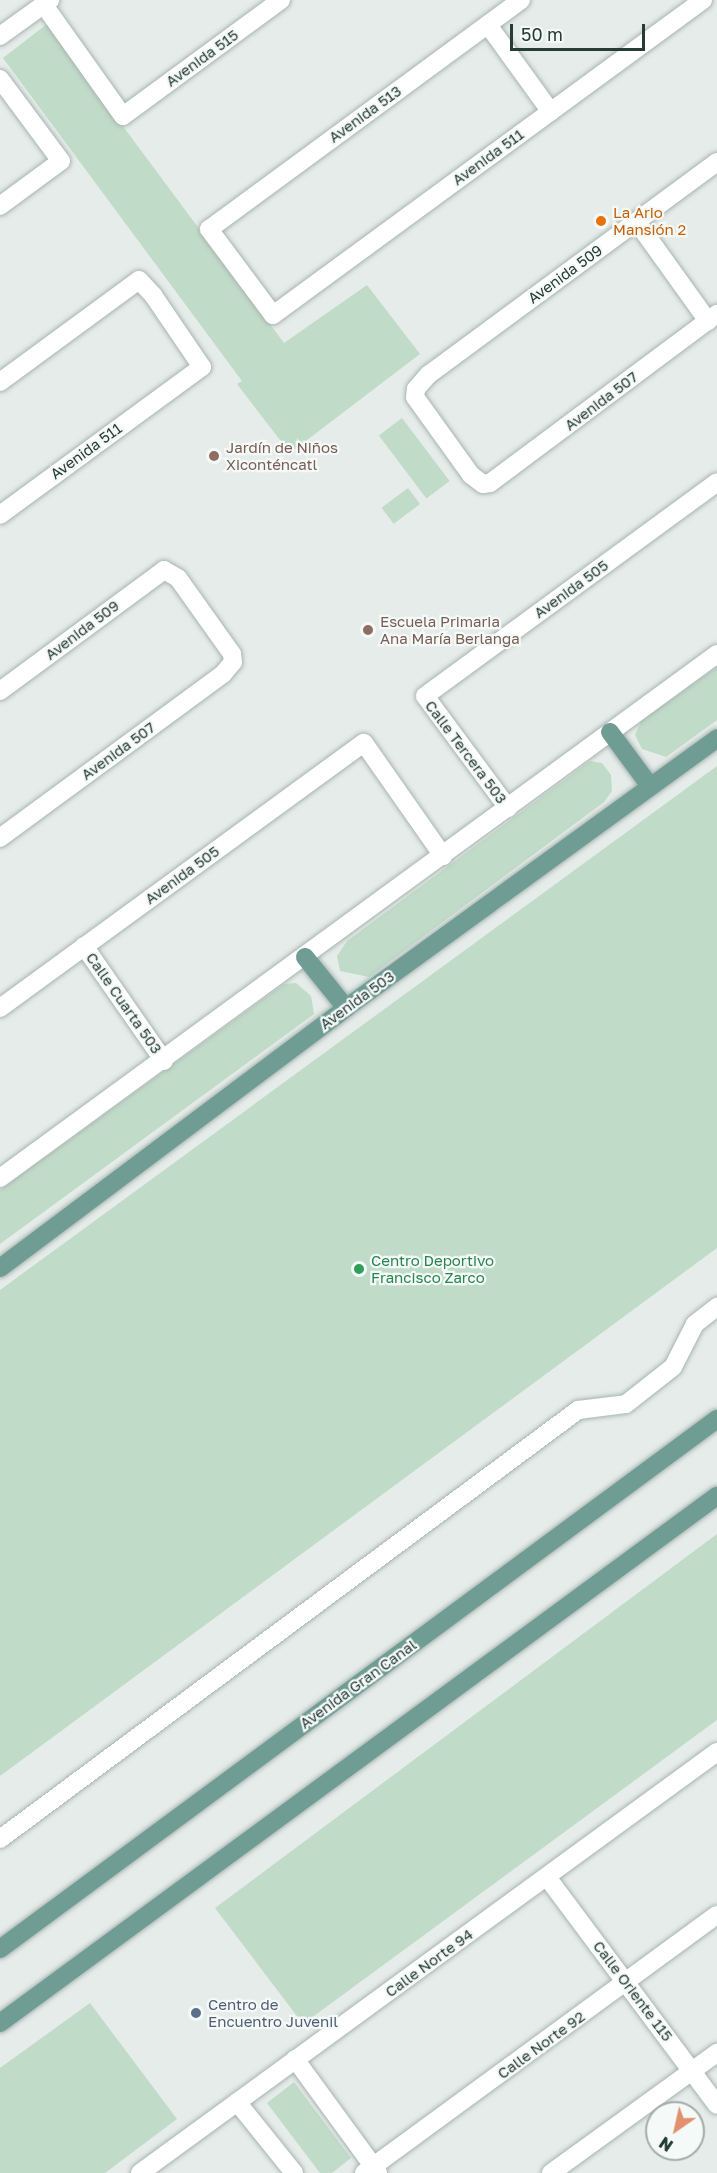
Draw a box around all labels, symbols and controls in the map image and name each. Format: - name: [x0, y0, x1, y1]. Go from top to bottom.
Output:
- scale bar: [513, 12, 648, 50]
- text: 50 m: [521, 23, 563, 45]
- street label: Avenida 515: [162, 26, 242, 90]
- street label: Avenida 513: [325, 82, 405, 146]
- street label: Avenida 511: [449, 125, 527, 189]
- place label: La Ario Mansión 2: [613, 203, 686, 238]
- marker: La Ario Mansión 2: [594, 214, 608, 228]
- street label: Avenida 509: [524, 241, 606, 307]
- street label: Avenida 507: [561, 368, 641, 434]
- street label: Avenida 511: [47, 419, 125, 483]
- place label: Jardín de Niños Xiconténcatl: [226, 438, 338, 473]
- marker: Jardín de Niños Xiconténcatl: [207, 449, 221, 463]
- street label: Avenida 505: [530, 556, 612, 622]
- street label: Avenida 509: [42, 596, 122, 664]
- place label: Escuela Primaria Ana María Berlanga: [380, 612, 520, 647]
- marker: Escuela Primaria Ana María Berlanga: [361, 623, 375, 637]
- street label: Calle Tercera 503: [421, 697, 511, 807]
- street label: Avenida 507: [78, 718, 158, 784]
- street label: Avenida 505: [141, 842, 223, 908]
- street label: Calle Cuarta 503: [82, 949, 166, 1057]
- street label: Avenida 503: [316, 967, 398, 1033]
- place label: Centro Deportivo Francisco Zarco: [371, 1251, 494, 1286]
- marker: Centro Deportivo Francisco Zarco: [352, 1262, 366, 1276]
- street label: Avenida Gran Canal: [296, 1636, 420, 1732]
- street label: Calle Norte 94: [382, 1925, 476, 2001]
- street label: Calle Oriente 115: [589, 1937, 677, 2045]
- place label: Centro de Encuentro Juvenil: [208, 1995, 338, 2030]
- marker: Centro de Encuentro Juvenil: [189, 2006, 203, 2020]
- street label: Calle Norte 92: [494, 2007, 588, 2083]
- north arrow: [645, 2101, 705, 2161]
- text: N: [655, 2133, 677, 2156]

